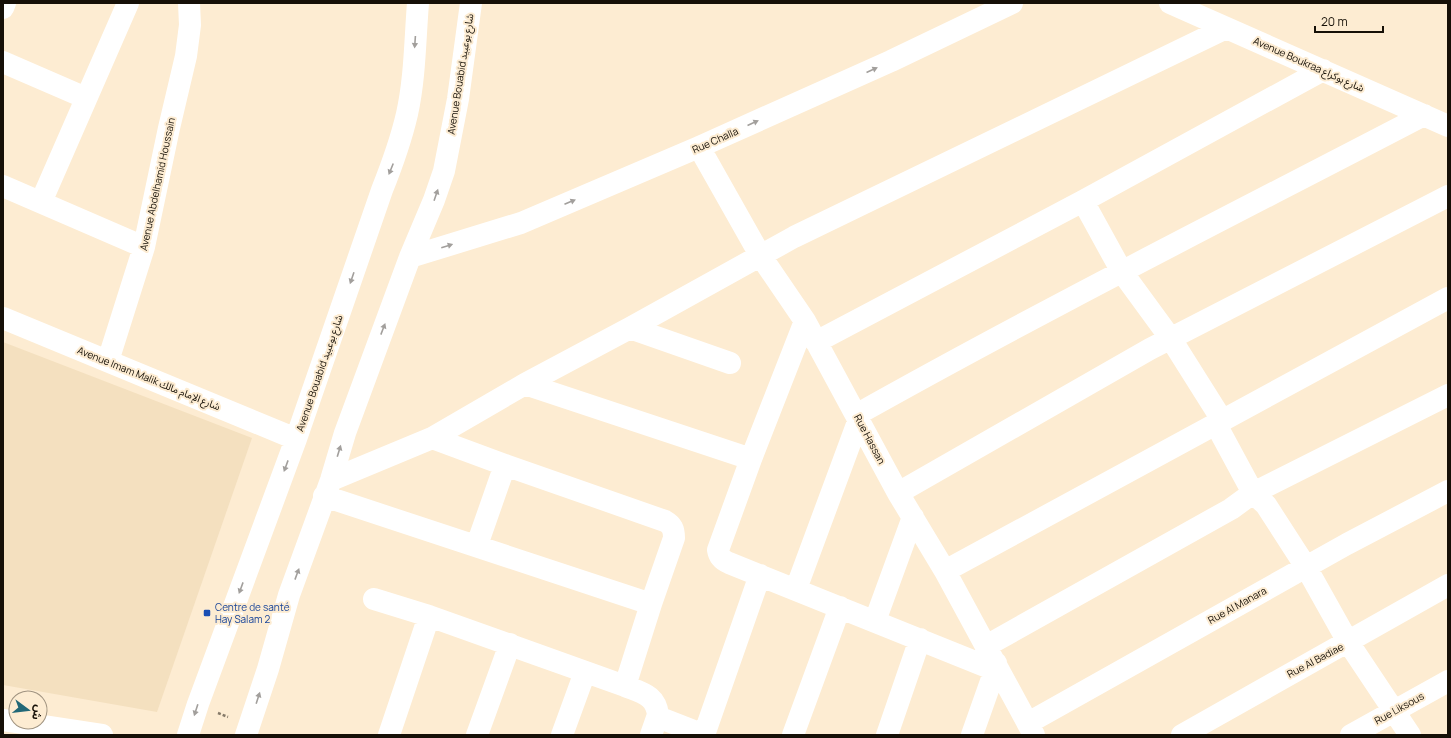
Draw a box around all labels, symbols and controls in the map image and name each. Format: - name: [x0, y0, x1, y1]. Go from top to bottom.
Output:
- scale bar: [1315, 8, 1383, 34]
- street label: Avenue Bouabid شارع بوعبيد: [444, 12, 477, 136]
- text: 20 m: [1321, 13, 1348, 30]
- street label: Avenue Boukraa شارع بوكراع: [1251, 33, 1367, 96]
- one-way arrow: [412, 36, 419, 48]
- one-way arrow: [866, 67, 878, 73]
- street label: Avenue Abdelhamid Houssain: [136, 116, 178, 252]
- one-way arrow: [748, 120, 759, 126]
- street label: Rue Challa: [690, 124, 740, 156]
- one-way arrow: [387, 163, 393, 175]
- one-way arrow: [433, 189, 439, 201]
- one-way arrow: [564, 199, 575, 205]
- one-way arrow: [442, 242, 454, 248]
- one-way arrow: [349, 272, 355, 284]
- street label: Avenue Bouabid شارع بوعبيد: [292, 313, 347, 433]
- one-way arrow: [381, 322, 387, 334]
- street label: Avenue Imam Malik شارع الإمام مالك: [75, 343, 223, 415]
- street label: Rue Hassan: [851, 412, 889, 466]
- one-way arrow: [336, 445, 342, 457]
- one-way arrow: [282, 461, 288, 473]
- one-way arrow: [294, 567, 300, 579]
- one-way arrow: [237, 583, 243, 595]
- street label: Rue Al Manara: [1205, 583, 1269, 627]
- place label: Centre de santé Hay Salam 2: [215, 600, 290, 626]
- marker: Centre de santé Hay Salam 2: [202, 608, 212, 618]
- street label: Rue Al Badiae: [1284, 639, 1346, 681]
- street label: Rue Liksous: [1372, 689, 1426, 727]
- north arrow: [8, 690, 48, 730]
- one-way arrow: [255, 692, 261, 704]
- text: ش: [29, 703, 47, 722]
- one-way arrow: [193, 705, 199, 717]

